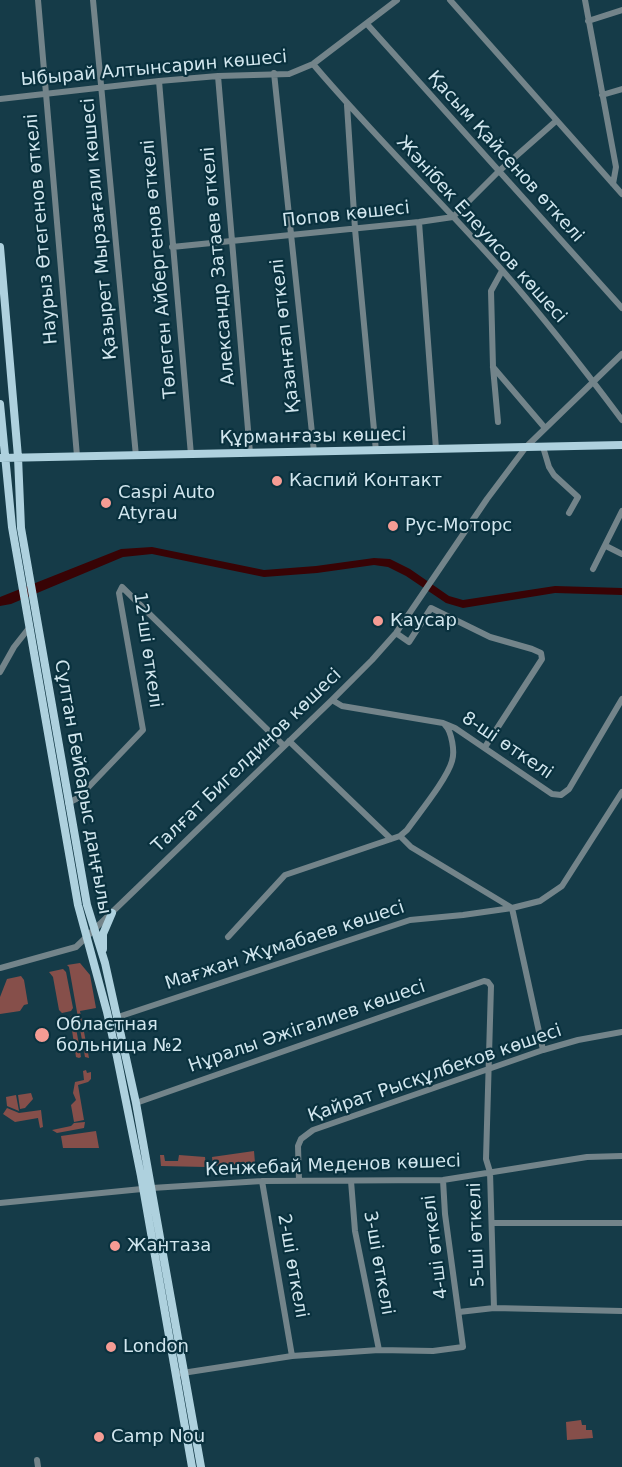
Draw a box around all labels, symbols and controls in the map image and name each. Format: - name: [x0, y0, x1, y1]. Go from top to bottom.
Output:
- street label: Ыбырай Алтынсарин көшесі: [20, 47, 288, 91]
- street label: Қасым Қайсенов өткелі: [422, 67, 588, 247]
- street label: Қазырет Мырзағали көшесі: [78, 97, 122, 361]
- street label: Наурыз Өтегенов өткелі: [21, 113, 63, 345]
- street label: Жәнібек Елеуисов көшесі: [391, 132, 571, 328]
- street label: Төлеген Айбергенов өткелі: [138, 139, 182, 399]
- street label: Александр Затаев өткелі: [198, 146, 240, 386]
- street label: Попов көшесі: [281, 198, 411, 232]
- street label: Қазанғап өткелі: [267, 258, 305, 414]
- street label: Құрманғазы көшесі: [219, 425, 407, 449]
- place label: Каспий Контакт: [289, 470, 442, 492]
- marker: Каспий Контакт: [270, 474, 284, 488]
- place label: Caspi Auto Atyrau: [118, 482, 215, 524]
- marker: Caspi Auto Atyrau: [99, 496, 113, 510]
- place label: Рус-Моторс: [405, 515, 512, 537]
- marker: Рус-Моторс: [386, 519, 400, 533]
- street label: 12-ші өткелі: [128, 591, 166, 709]
- place label: Каусар: [390, 610, 457, 632]
- marker: Каусар: [371, 614, 385, 628]
- street label: Сұлтан Бейбарыс даңғылы: [49, 658, 115, 916]
- street label: Талғат Бигелдинов көшесі: [148, 665, 346, 857]
- street label: 8-ші өткелі: [457, 708, 557, 784]
- street label: Мағжан Жұмабаев көшесі: [163, 897, 407, 995]
- street label: Нұралы Әжiгалиев көшесi: [186, 976, 428, 1078]
- place label: Областная больница №2: [56, 1014, 183, 1056]
- street label: Қайрат Рысқұлбеков көшесі: [305, 1020, 565, 1128]
- marker: Областная больница №2: [33, 1026, 51, 1044]
- street label: Кенжебай Меденов көшесі: [205, 1151, 461, 1181]
- street label: 5-ші өткелі: [464, 1182, 490, 1288]
- street label: 4-ші өткелі: [419, 1194, 453, 1300]
- street label: 3-ші өткелі: [358, 1209, 398, 1317]
- street label: 2-ші өткелі: [272, 1212, 312, 1320]
- place label: Жантаза: [127, 1235, 211, 1257]
- marker: Жантаза: [108, 1239, 122, 1253]
- place label: London: [123, 1336, 189, 1358]
- marker: London: [104, 1340, 118, 1354]
- place label: Camp Nou: [111, 1426, 205, 1448]
- marker: Camp Nou: [92, 1430, 106, 1444]

